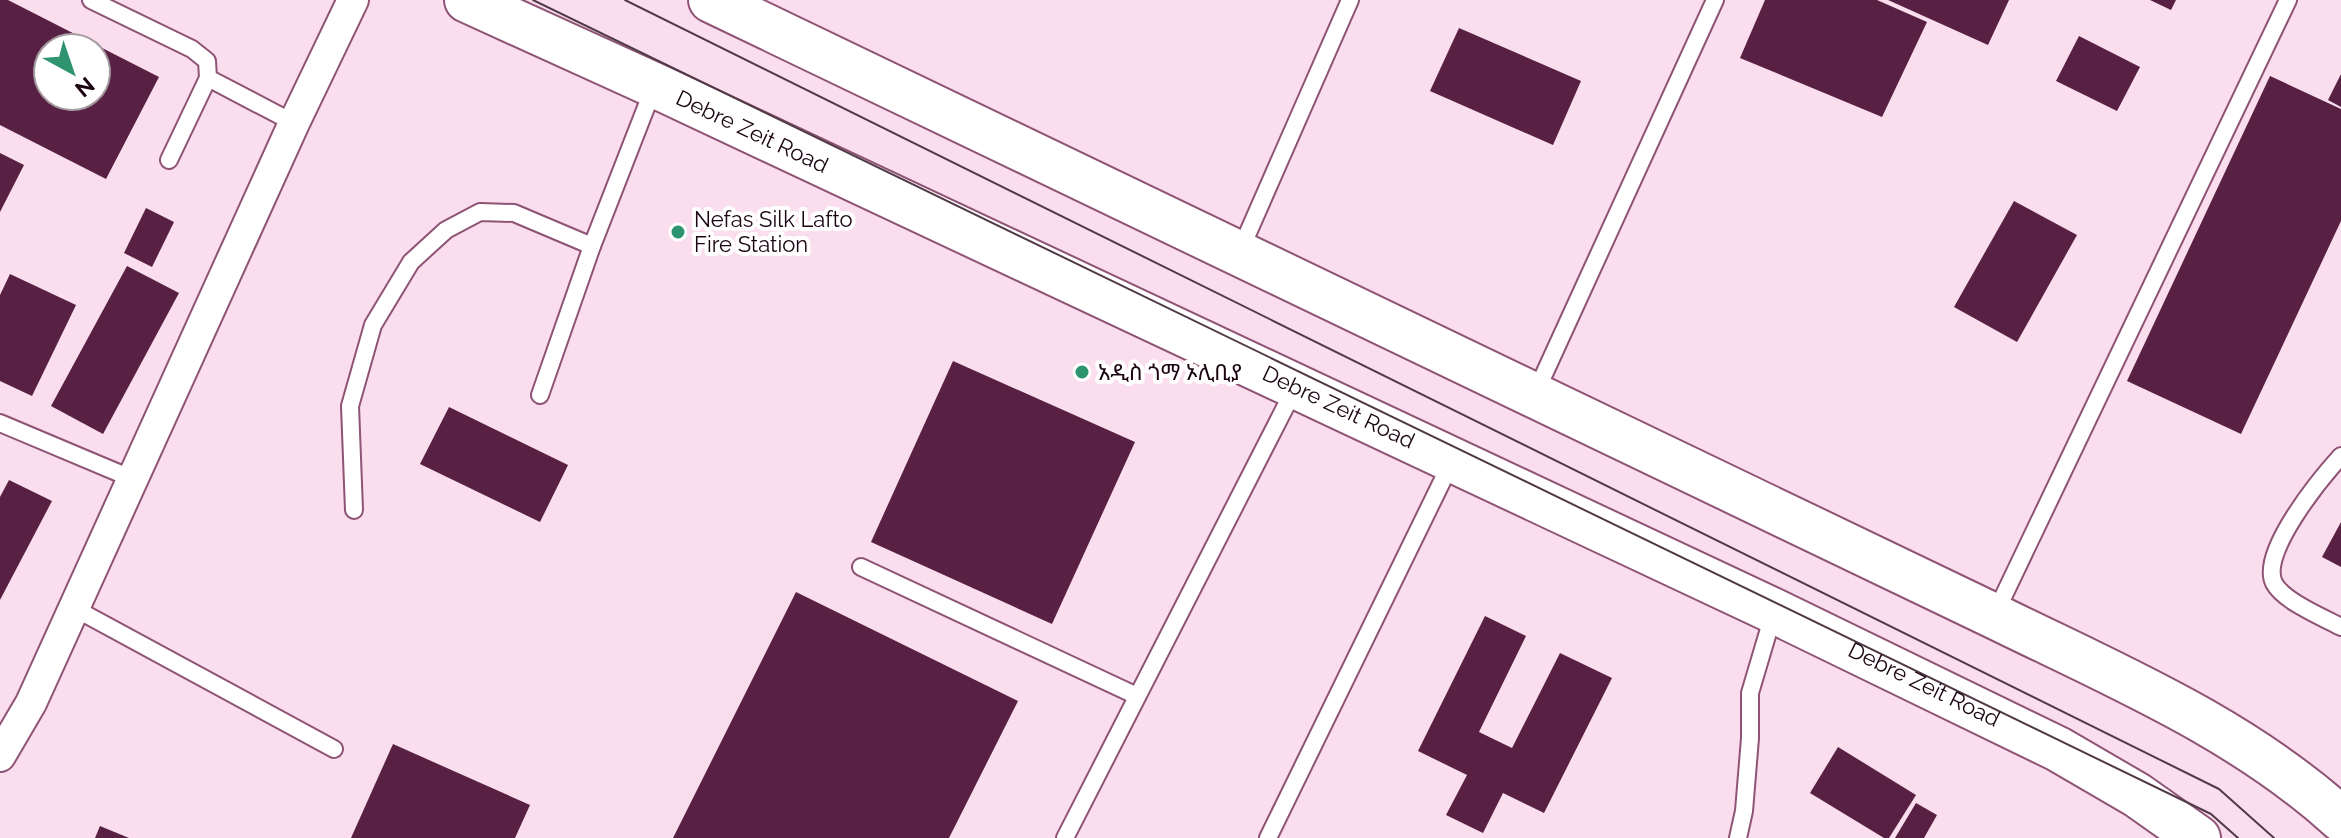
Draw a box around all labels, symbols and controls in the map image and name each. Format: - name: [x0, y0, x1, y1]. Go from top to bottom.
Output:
- north arrow: [32, 32, 112, 112]
- text: N: [70, 72, 100, 103]
- street label: Debre Zeit Road: [672, 84, 833, 178]
- place label: Nefas Silk Lafto Fire Station: [694, 206, 853, 257]
- marker: Nefas Silk Lafto Fire Station: [669, 223, 687, 241]
- place label: አዲስ ጎማ ኦሊቢያ: [1098, 359, 1242, 385]
- street label: Debre Zeit Road: [1259, 360, 1419, 453]
- marker: አዲስ ጎማ ኦሊቢያ: [1073, 363, 1091, 381]
- street label: Debre Zeit Road: [1844, 636, 2004, 732]

